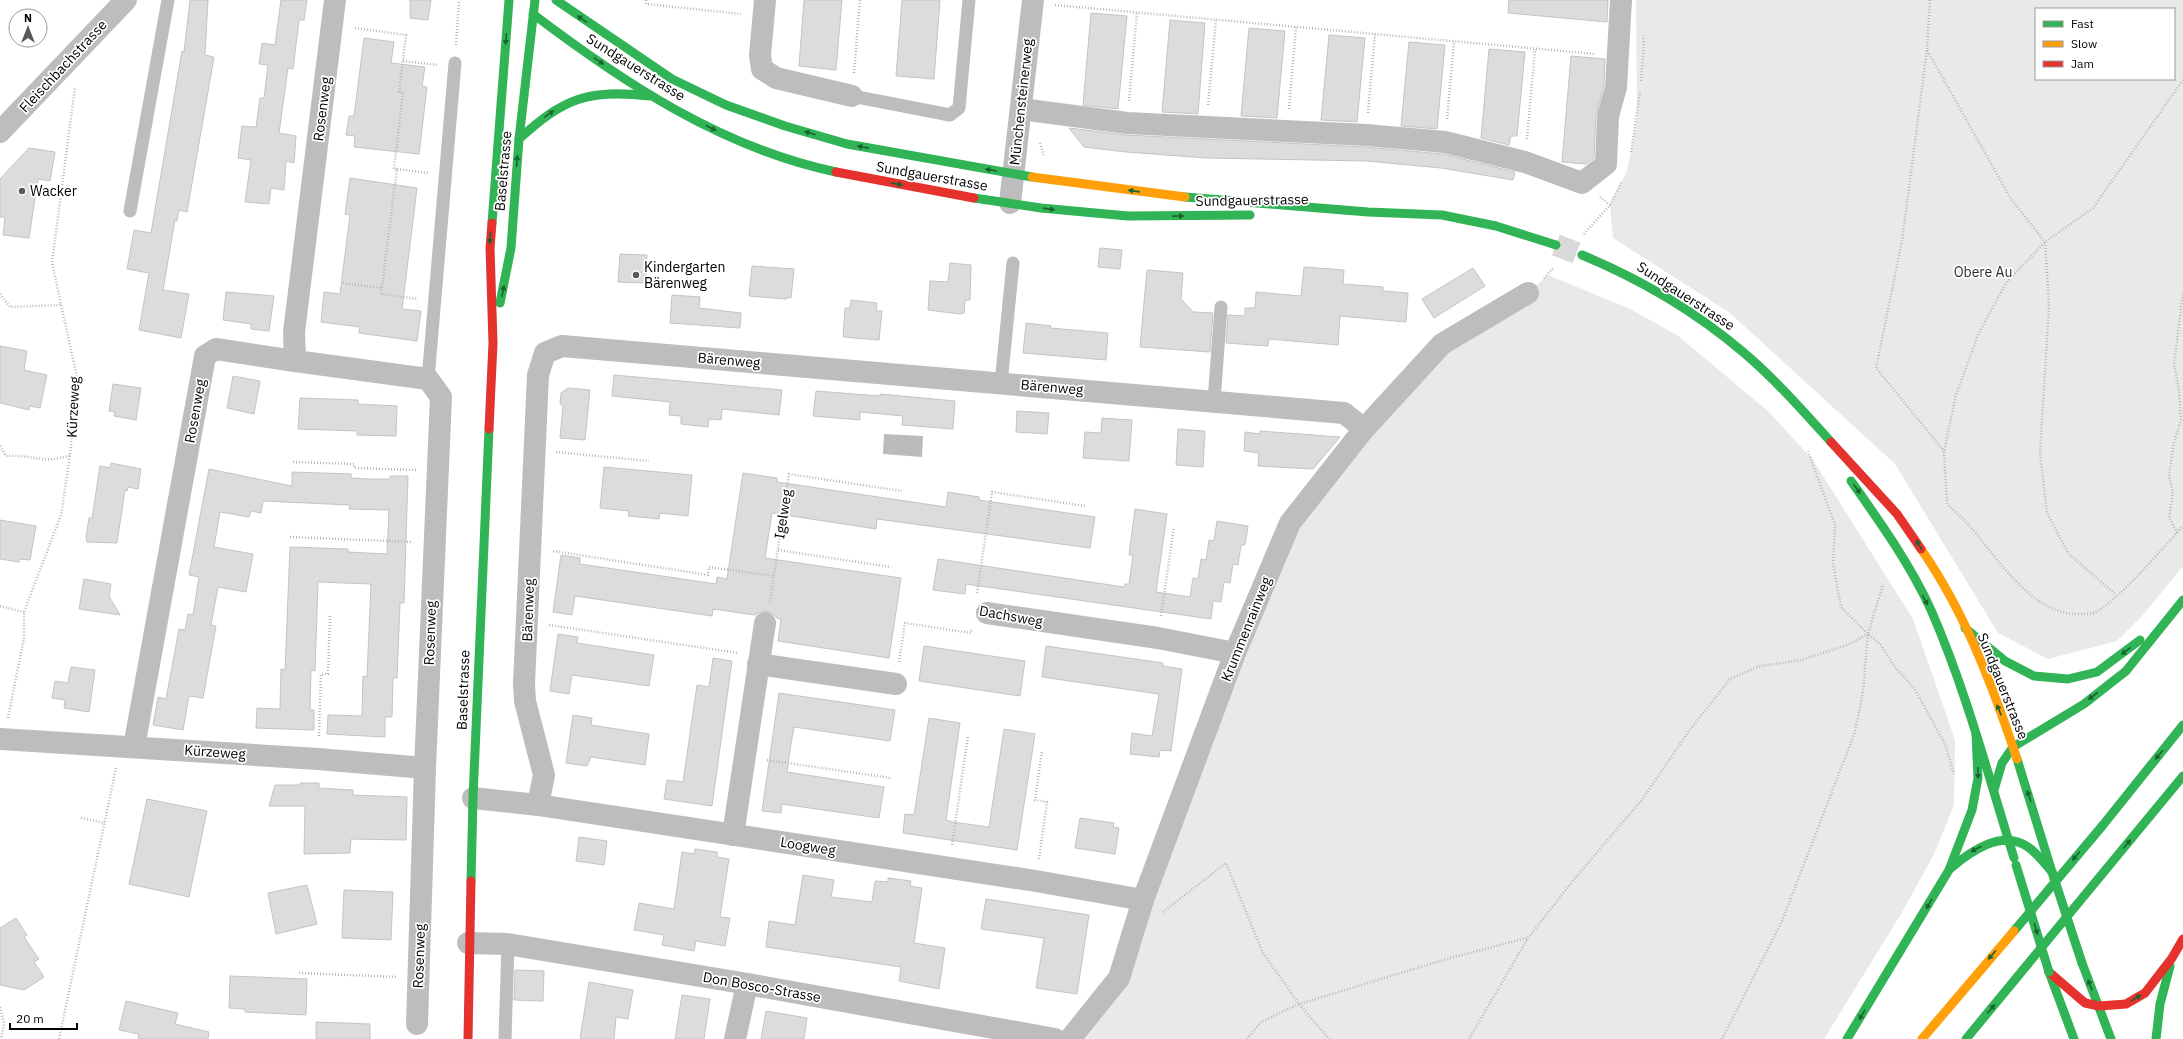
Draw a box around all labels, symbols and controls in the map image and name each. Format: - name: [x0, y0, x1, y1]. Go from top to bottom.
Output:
- north arrow: [8, 8, 48, 48]
- legend: [2035, 8, 2175, 80]
- text: N: [24, 11, 32, 25]
- one-way arrow: [577, 15, 587, 23]
- street label: Fleischbachstrasse: [15, 16, 111, 116]
- text: Fast: [2071, 16, 2094, 31]
- street label: Sundgauerstrasse: [583, 29, 689, 105]
- one-way arrow: [502, 33, 509, 45]
- text: Slow: [2071, 36, 2097, 51]
- street label: Münchensteinerweg: [1005, 37, 1037, 166]
- text: Jam: [2071, 56, 2094, 71]
- one-way arrow: [594, 57, 604, 65]
- street label: Rosenweg: [309, 75, 335, 142]
- one-way arrow: [543, 110, 554, 118]
- one-way arrow: [705, 125, 716, 131]
- street label: Baselstrasse: [491, 130, 515, 212]
- one-way arrow: [803, 130, 815, 136]
- one-way arrow: [857, 143, 869, 149]
- one-way arrow: [514, 155, 521, 167]
- street label: Sundgauerstrasse: [875, 157, 990, 195]
- one-way arrow: [985, 167, 997, 173]
- place label: Wacker: [30, 182, 77, 200]
- one-way arrow: [891, 182, 903, 188]
- marker: Wacker: [17, 186, 27, 196]
- one-way arrow: [1127, 188, 1140, 194]
- street label: Sundgauerstrasse: [1195, 190, 1309, 210]
- one-way arrow: [1042, 206, 1055, 212]
- one-way arrow: [1172, 213, 1185, 219]
- one-way arrow: [487, 232, 494, 244]
- place label: Kindergarten Bärenweg: [644, 258, 725, 292]
- street label: Sundgauerstrasse: [1634, 258, 1739, 335]
- park label: Obere Au: [1954, 263, 2012, 281]
- marker: Kindergarten Bärenweg: [631, 270, 641, 280]
- one-way arrow: [500, 285, 506, 297]
- street label: Bärenweg: [697, 348, 762, 372]
- street label: Kürzeweg: [62, 375, 84, 438]
- street label: Bärenweg: [1020, 375, 1085, 399]
- street label: Rosenweg: [181, 377, 210, 444]
- one-way arrow: [1852, 484, 1861, 495]
- street label: Igelweg: [770, 487, 796, 540]
- one-way arrow: [1915, 539, 1922, 551]
- street label: Krummenrainweg: [1217, 573, 1275, 684]
- street label: Bärenweg: [518, 578, 538, 642]
- one-way arrow: [1922, 594, 1928, 605]
- street label: Rosenweg: [420, 600, 440, 666]
- street label: Dachsweg: [978, 602, 1045, 631]
- street label: Sundgauerstrasse: [1973, 630, 2033, 742]
- one-way arrow: [2121, 646, 2132, 655]
- street label: Baselstrasse: [453, 649, 473, 730]
- one-way arrow: [2088, 692, 2099, 701]
- one-way arrow: [1995, 704, 2001, 716]
- street label: Kürzeweg: [184, 741, 247, 763]
- one-way arrow: [2154, 750, 2163, 761]
- one-way arrow: [1974, 767, 1981, 779]
- one-way arrow: [2026, 790, 2032, 802]
- street label: Loogweg: [779, 833, 838, 859]
- one-way arrow: [2123, 838, 2132, 849]
- one-way arrow: [1970, 846, 1981, 852]
- one-way arrow: [2072, 851, 2081, 861]
- one-way arrow: [1925, 898, 1932, 910]
- street label: Rosenweg: [409, 923, 429, 989]
- one-way arrow: [2033, 924, 2039, 936]
- one-way arrow: [1987, 950, 1996, 960]
- street label: Don Bosco-Strasse: [702, 968, 823, 1006]
- one-way arrow: [2087, 978, 2093, 990]
- one-way arrow: [2130, 994, 2142, 1001]
- one-way arrow: [1987, 1004, 1995, 1014]
- scale bar: [10, 1005, 77, 1031]
- one-way arrow: [1858, 1009, 1865, 1021]
- text: 20 m: [16, 1011, 44, 1026]

